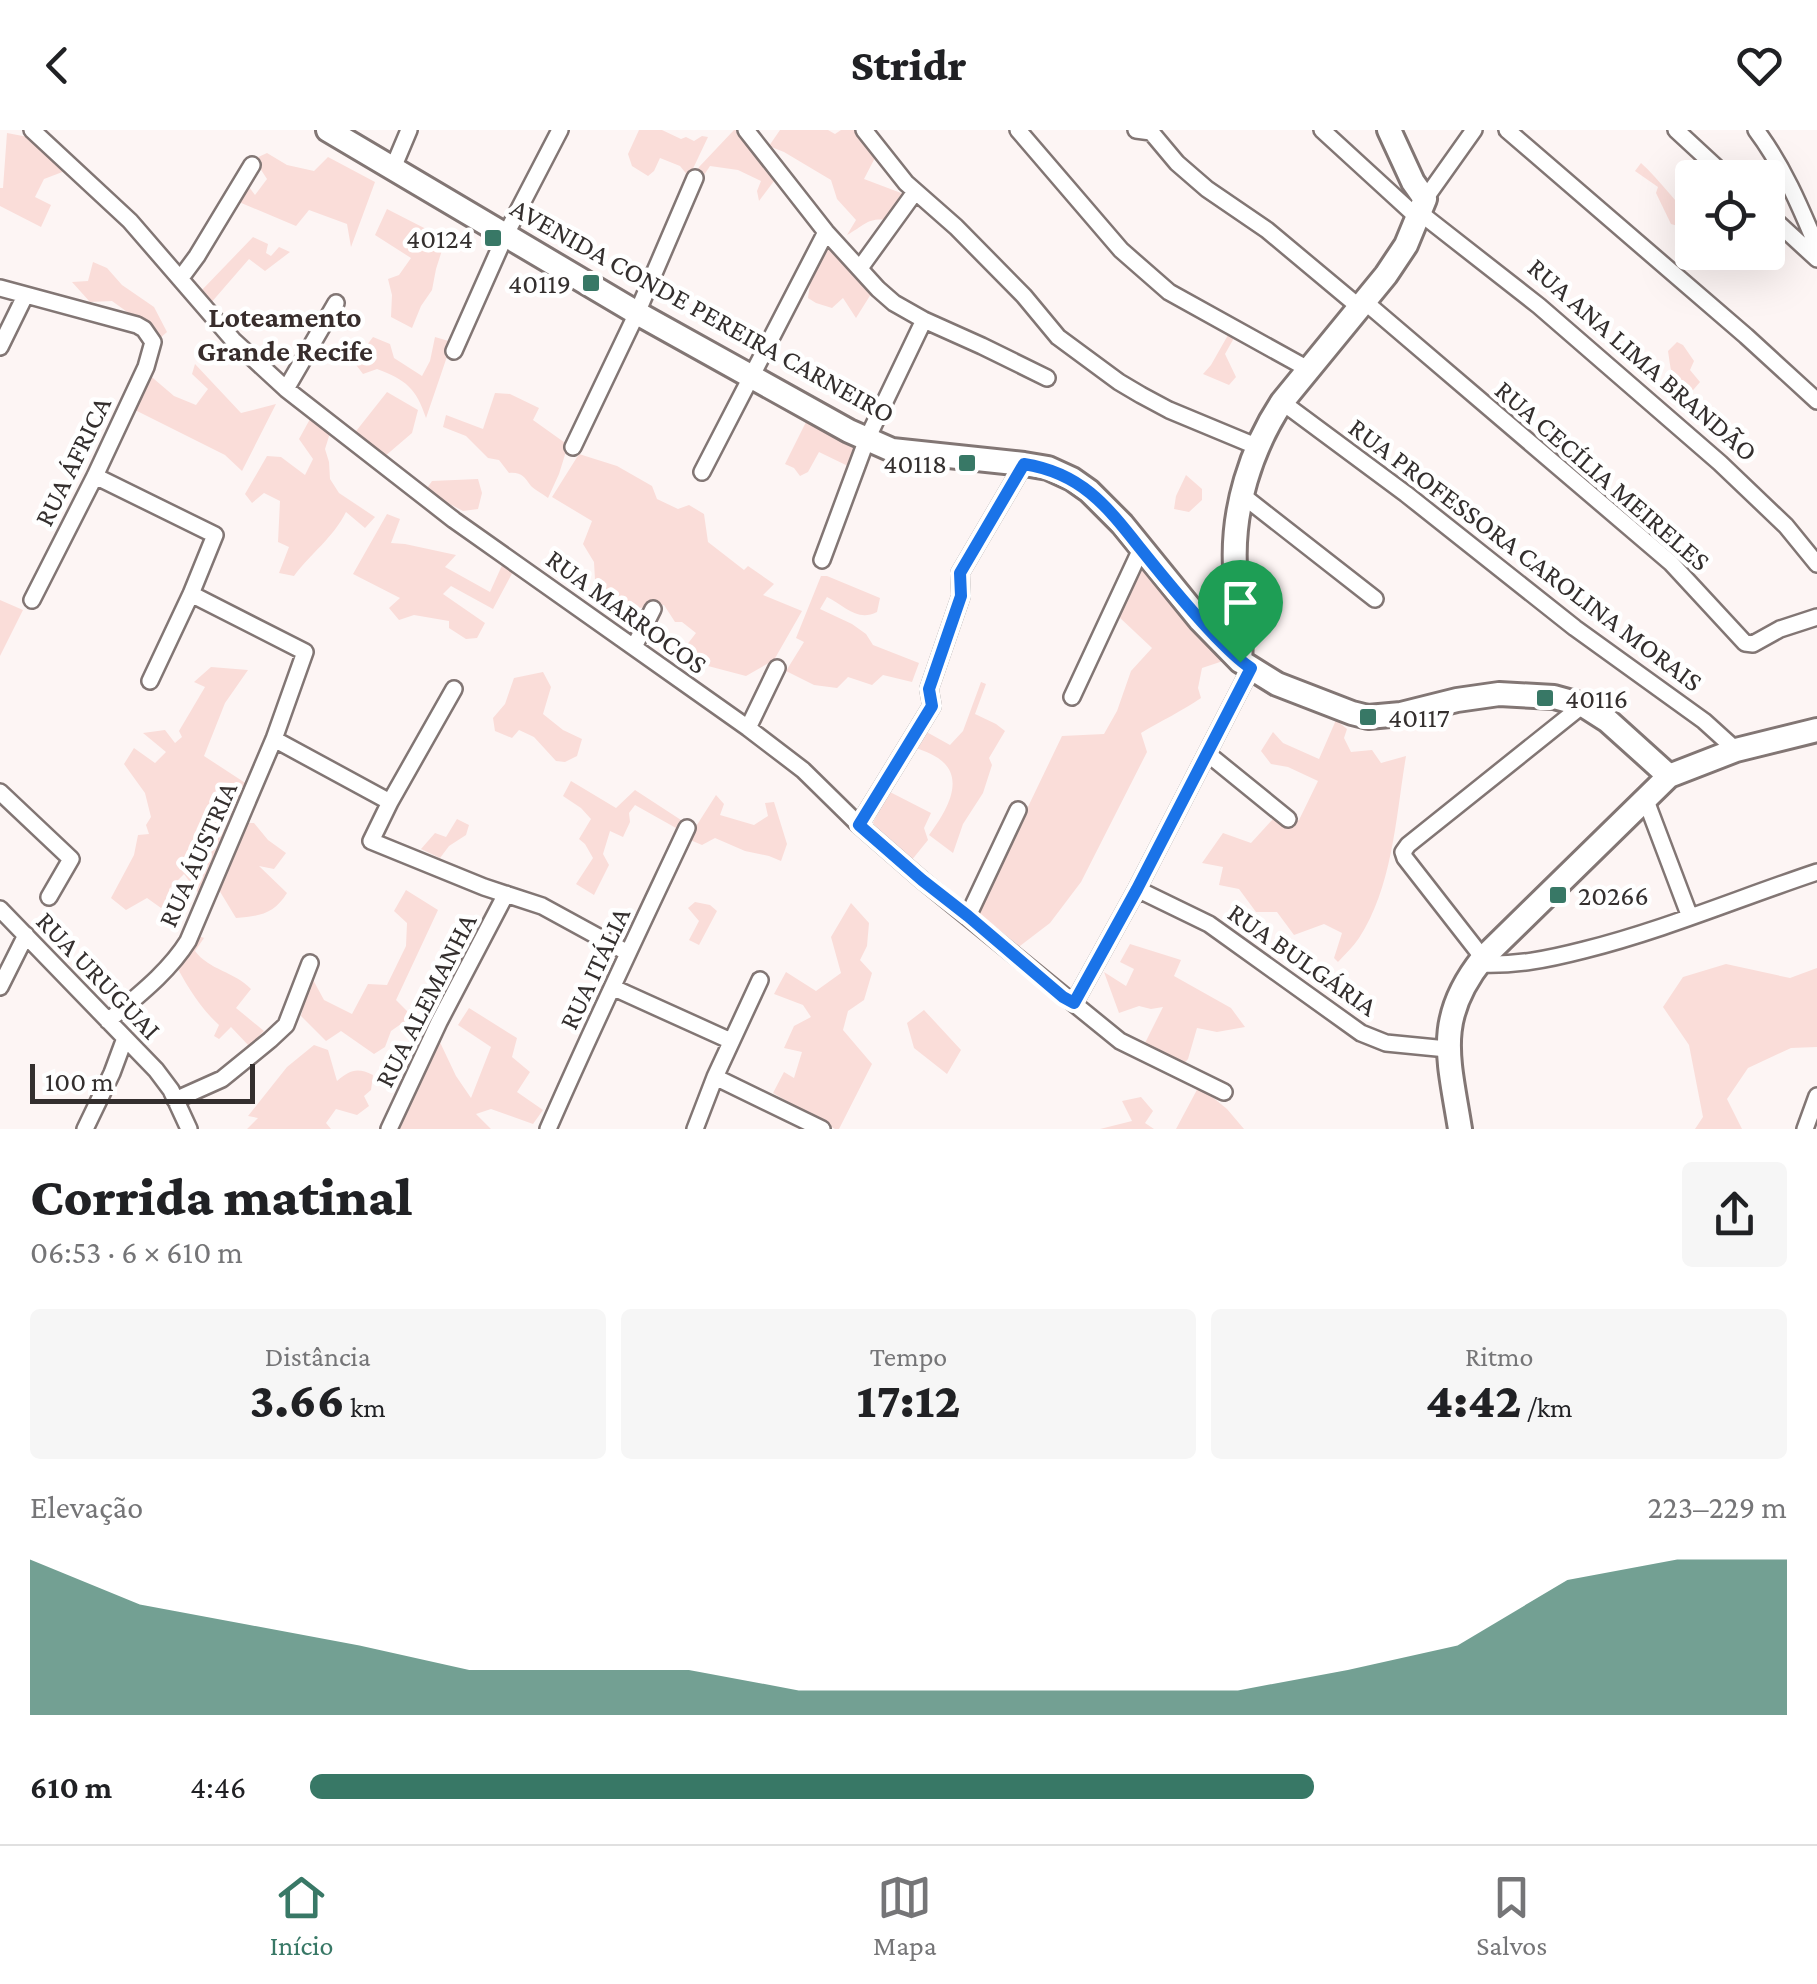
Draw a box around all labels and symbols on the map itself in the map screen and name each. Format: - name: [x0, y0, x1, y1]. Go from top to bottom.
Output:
- street label: AVENIDA CONDE PEREIRA CARNEIRO: [505, 192, 900, 429]
- place label: 40124: [406, 223, 473, 254]
- marker: 40124: [482, 227, 504, 249]
- street label: RUA ANA LIMA BRANDÃO: [1522, 251, 1764, 467]
- place label: 40119: [508, 268, 571, 299]
- marker: 40119: [580, 272, 602, 294]
- district label: Loteamento Grande Recife: [197, 300, 373, 367]
- street label: RUA CECÍLIA MEIRELES: [1489, 374, 1716, 577]
- street label: RUA ÁFRICA: [28, 391, 117, 531]
- street label: RUA PROFESSORA CAROLINA MORAIS: [1343, 411, 1708, 697]
- place label: 40118: [883, 448, 947, 479]
- marker: 40118: [956, 452, 978, 474]
- street label: RUA MARROCOS: [540, 543, 713, 680]
- pin: [1198, 560, 1283, 663]
- place label: 40116: [1565, 683, 1628, 714]
- marker: 40116: [1534, 687, 1556, 709]
- place label: 40117: [1388, 702, 1450, 733]
- marker: 40117: [1357, 706, 1379, 728]
- street label: RUA ÁUSTRIA: [152, 777, 243, 932]
- place label: 20266: [1578, 880, 1649, 911]
- marker: 20266: [1547, 884, 1569, 906]
- street label: RUA BULGÁRIA: [1222, 897, 1383, 1022]
- street label: RUA ITÁLIA: [553, 902, 636, 1034]
- street label: RUA URUGUAI: [30, 905, 167, 1046]
- street label: RUA ALEMANHA: [368, 908, 483, 1092]
- scale bar: [30, 1059, 255, 1104]

